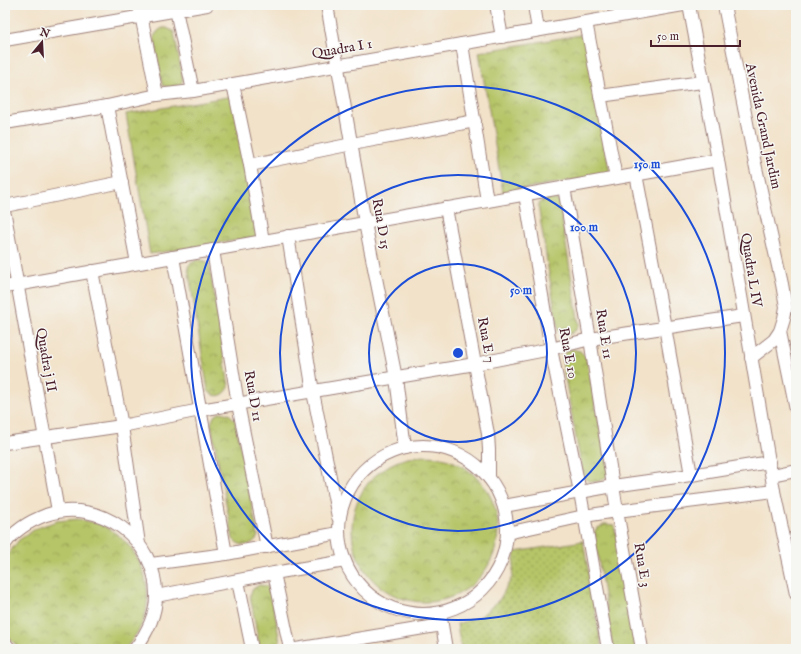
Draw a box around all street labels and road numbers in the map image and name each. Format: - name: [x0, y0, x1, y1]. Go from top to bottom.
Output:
- street label: Quadra I 1: [311, 35, 373, 63]
- street label: Avenida Grand Jardim: [741, 60, 785, 191]
- street label: Rua D 15: [368, 197, 394, 251]
- street label: Quadra L IV: [736, 232, 766, 309]
- street label: Rua E 11: [591, 308, 617, 360]
- street label: Rua E 7: [473, 316, 499, 364]
- street label: Quadra j II: [31, 326, 61, 394]
- street label: Rua E 10: [554, 326, 582, 380]
- street label: Rua D 11: [240, 369, 266, 423]
- street label: Rua E 3: [629, 541, 655, 589]

